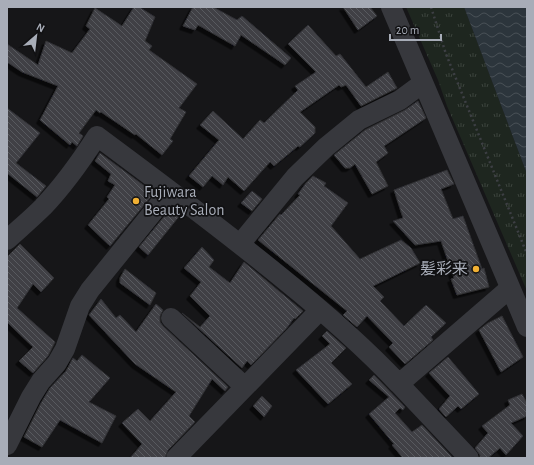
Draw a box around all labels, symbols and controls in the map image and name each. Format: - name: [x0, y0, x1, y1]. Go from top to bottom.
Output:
- north arrow: [16, 16, 56, 56]
- scale bar: [390, 16, 441, 42]
- text: N: [34, 21, 46, 34]
- text: 20 m: [396, 24, 419, 36]
- place label: Fujiwara Beauty Salon: [144, 184, 224, 219]
- marker: Fujiwara Beauty Salon: [131, 196, 141, 206]
- place label: 髪彩来: [420, 260, 468, 277]
- marker: 髪彩来: [471, 264, 481, 274]

